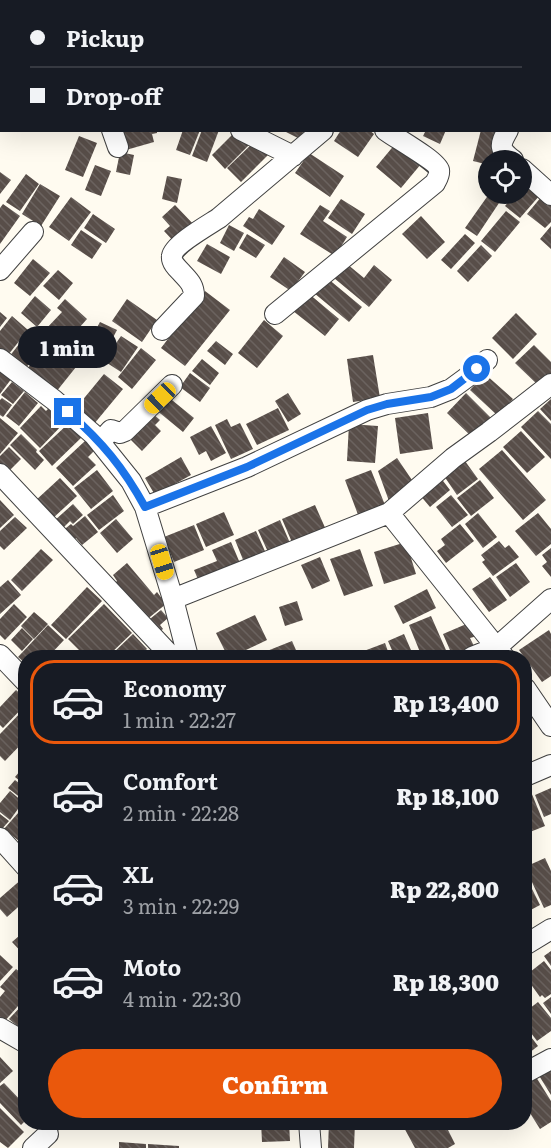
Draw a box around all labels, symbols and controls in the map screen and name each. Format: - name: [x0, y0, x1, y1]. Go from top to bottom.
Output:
- text: Pickup: [66, 21, 144, 54]
- text: Drop-off: [66, 79, 162, 112]
- map controls: [478, 150, 532, 204]
- button: locate: [478, 150, 532, 204]
- callout: 1 min: [19, 325, 118, 367]
- text: 1 min: [40, 332, 95, 362]
- route start: [463, 355, 490, 382]
- car: [141, 379, 179, 417]
- route end: [54, 398, 81, 425]
- car: [148, 542, 176, 582]
- text: Economy: [123, 671, 226, 704]
- icon: car: [51, 675, 105, 729]
- text: Rp 13,400: [393, 686, 499, 719]
- text: 1 min · 22:27: [123, 704, 236, 734]
- text: Comfort: [123, 764, 218, 797]
- icon: car: [51, 768, 105, 822]
- text: Rp 18,100: [396, 779, 499, 812]
- text: 2 min · 22:28: [123, 797, 239, 827]
- text: XL: [123, 857, 154, 890]
- icon: car: [51, 861, 105, 915]
- text: Rp 22,800: [390, 872, 499, 905]
- text: 3 min · 22:29: [123, 890, 239, 920]
- text: Moto: [123, 950, 181, 983]
- icon: car: [51, 954, 105, 1008]
- text: Rp 18,300: [393, 965, 499, 998]
- text: 4 min · 22:30: [123, 983, 241, 1013]
- button: Confirm: [48, 1049, 502, 1118]

